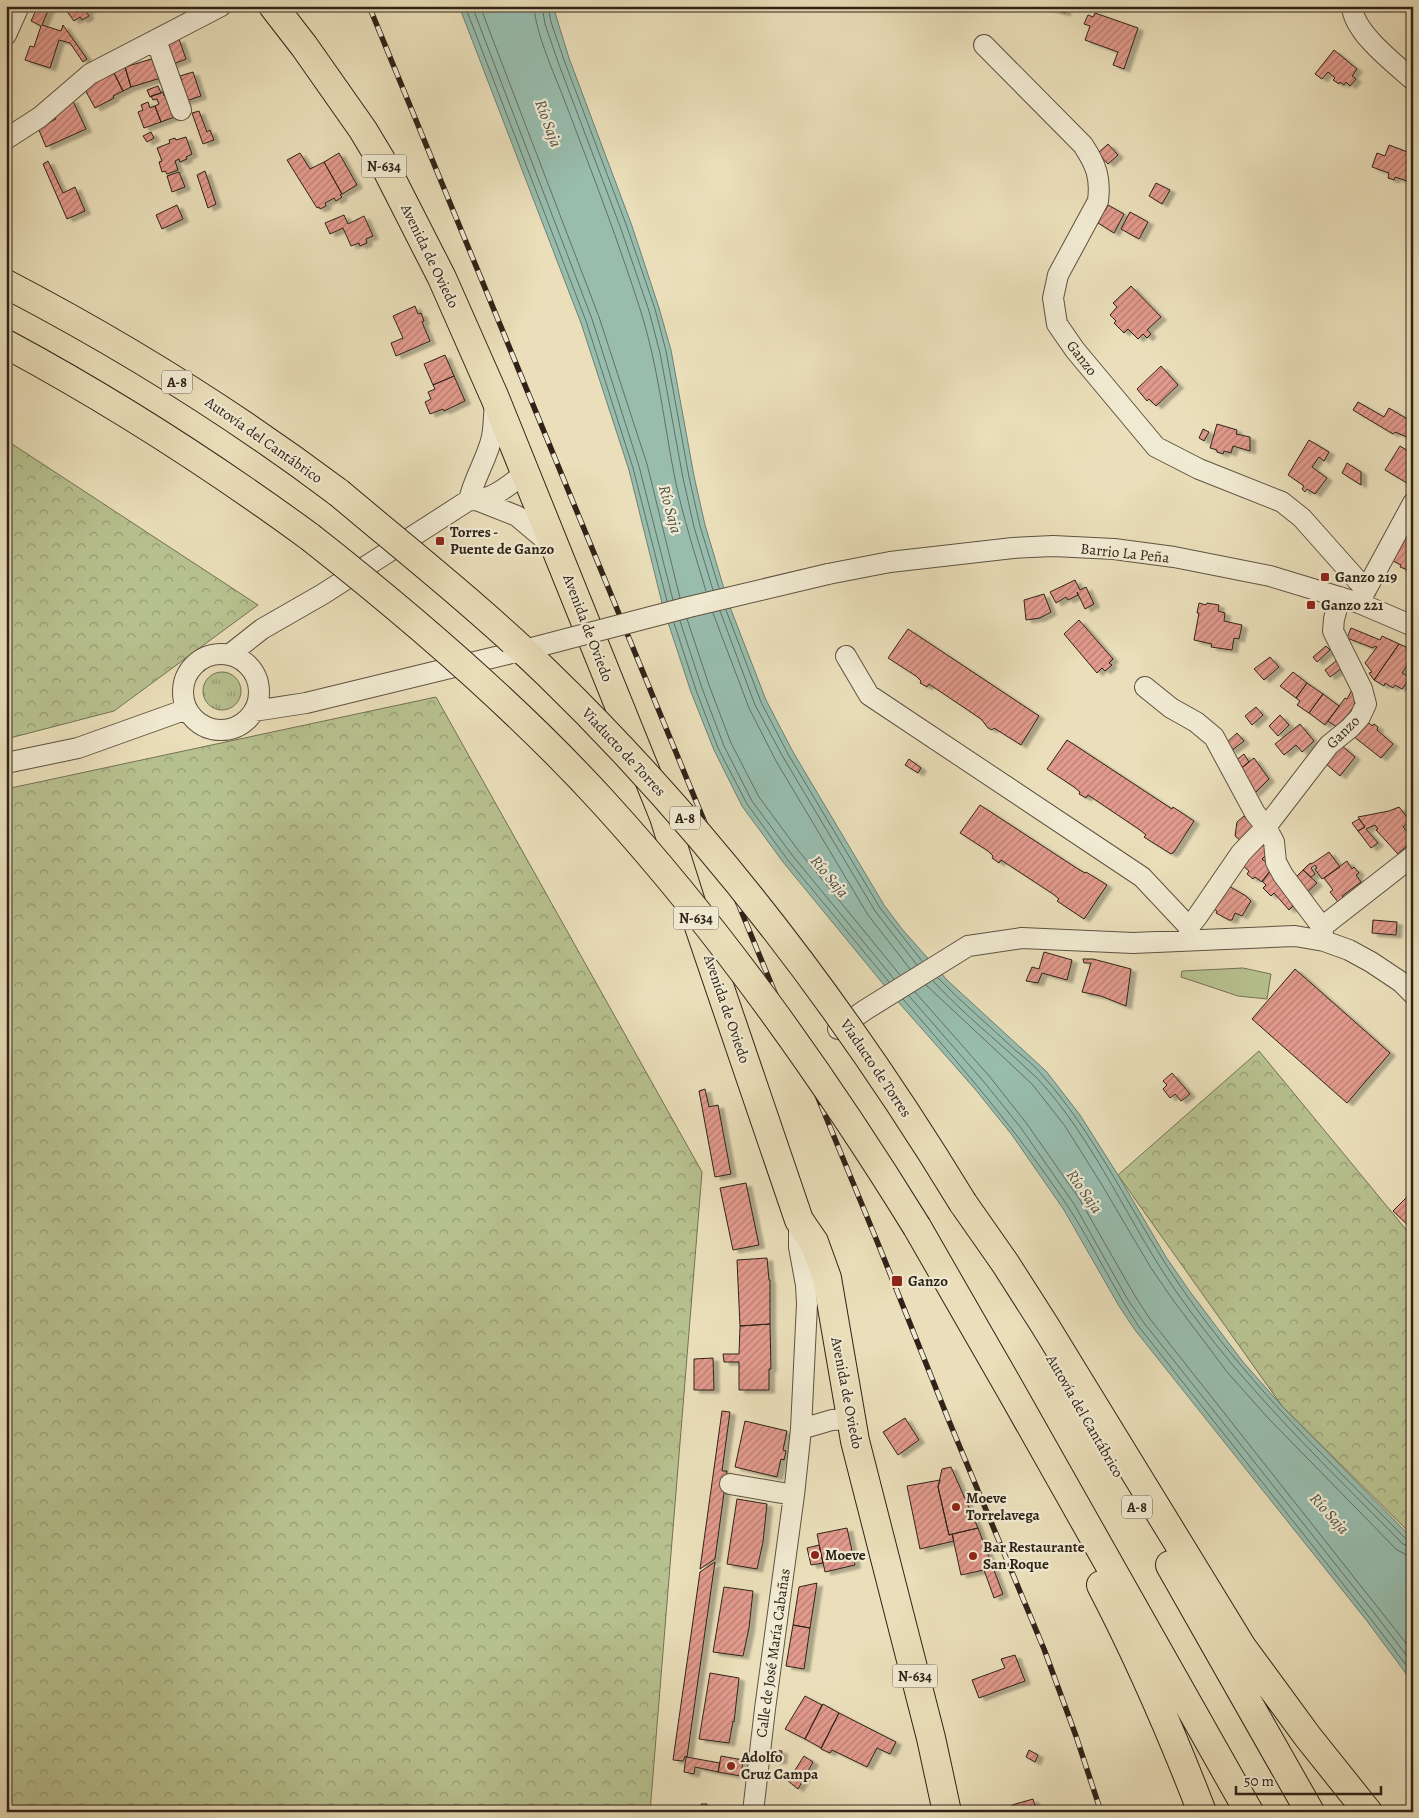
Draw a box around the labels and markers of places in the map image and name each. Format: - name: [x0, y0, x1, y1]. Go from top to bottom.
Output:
- place label: Torres - Puente de Ganzo: [450, 522, 555, 559]
- marker: Torres - Puente de Ganzo: [434, 535, 446, 547]
- place label: Ganzo 219: [1335, 567, 1397, 587]
- marker: Ganzo 219: [1319, 571, 1331, 583]
- place label: Ganzo 221: [1321, 595, 1384, 615]
- marker: Ganzo 221: [1305, 599, 1317, 611]
- place label: Ganzo: [908, 1271, 948, 1291]
- marker: Ganzo: [890, 1274, 904, 1288]
- place label: Moeve Torrelavega: [966, 1488, 1041, 1525]
- marker: Moeve Torrelavega: [950, 1501, 962, 1513]
- place label: Bar Restaurante San Roque: [983, 1537, 1085, 1574]
- place label: Moeve: [825, 1545, 866, 1565]
- marker: Moeve: [809, 1549, 821, 1561]
- marker: Bar Restaurante San Roque: [967, 1550, 979, 1562]
- place label: Adolfo Cruz Campa: [740, 1747, 819, 1784]
- marker: Adolfo Cruz Campa: [725, 1760, 737, 1772]

